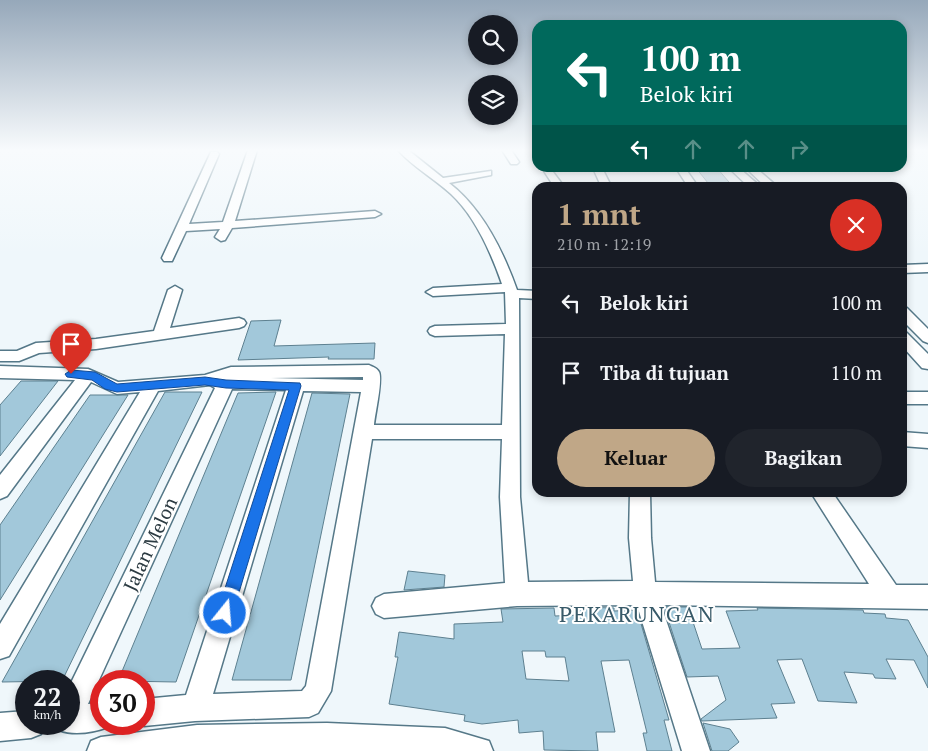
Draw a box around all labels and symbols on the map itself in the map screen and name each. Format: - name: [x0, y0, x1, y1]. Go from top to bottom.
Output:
- pin: [50, 323, 92, 374]
- street label: Jalan Melon: [117, 493, 182, 595]
- position arrow: [198, 586, 250, 638]
- district label: PEKARUNGAN: [559, 599, 715, 628]
- speed limit sign: 30: [90, 670, 155, 735]

